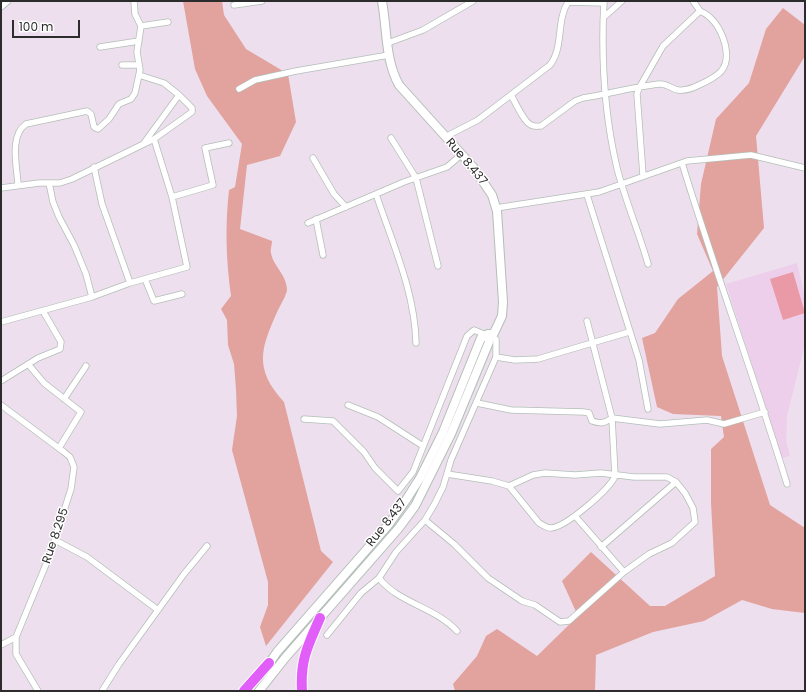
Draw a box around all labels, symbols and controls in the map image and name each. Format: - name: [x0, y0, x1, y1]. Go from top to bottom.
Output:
- scale bar: [14, 12, 82, 38]
- text: 100 m: [19, 18, 53, 35]
- street label: Rue 8.437: [442, 136, 490, 188]
- street label: Rue 8.437: [364, 496, 410, 550]
- street label: Rue 8.295: [40, 506, 72, 566]

